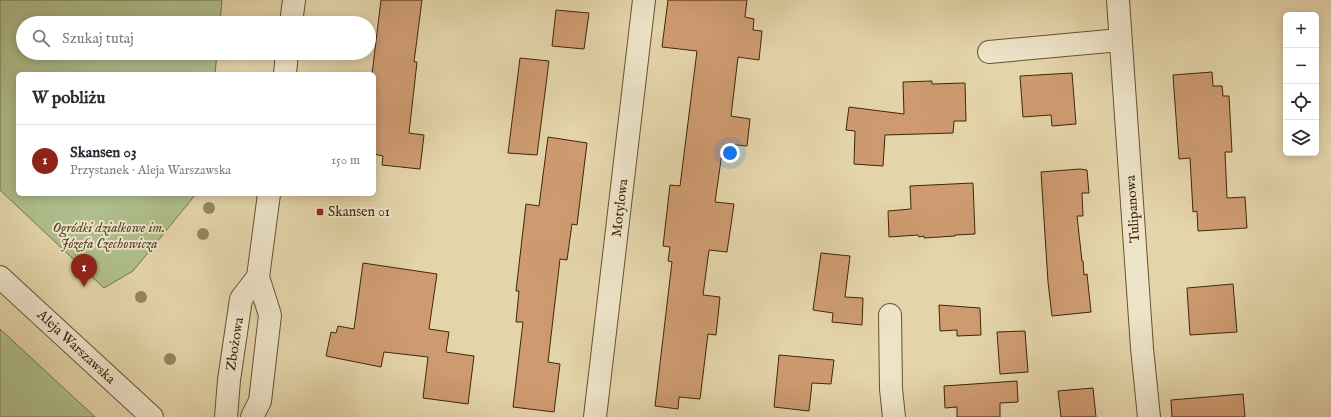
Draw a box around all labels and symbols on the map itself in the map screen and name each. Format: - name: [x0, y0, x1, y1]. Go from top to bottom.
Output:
- your location: [720, 143, 740, 163]
- street label: Tulipanowa: [1122, 174, 1144, 243]
- street label: Motylowa: [608, 177, 633, 238]
- place label: Skansen 01: [328, 203, 390, 221]
- marker: Skansen 01: [315, 207, 325, 217]
- park label: Ogródki działkowe im. Józefa Czechowicza: [53, 219, 165, 253]
- pin: 1: [71, 254, 97, 287]
- street label: Aleja Warszawska: [32, 305, 120, 389]
- street label: Zbożowa: [222, 315, 248, 372]

